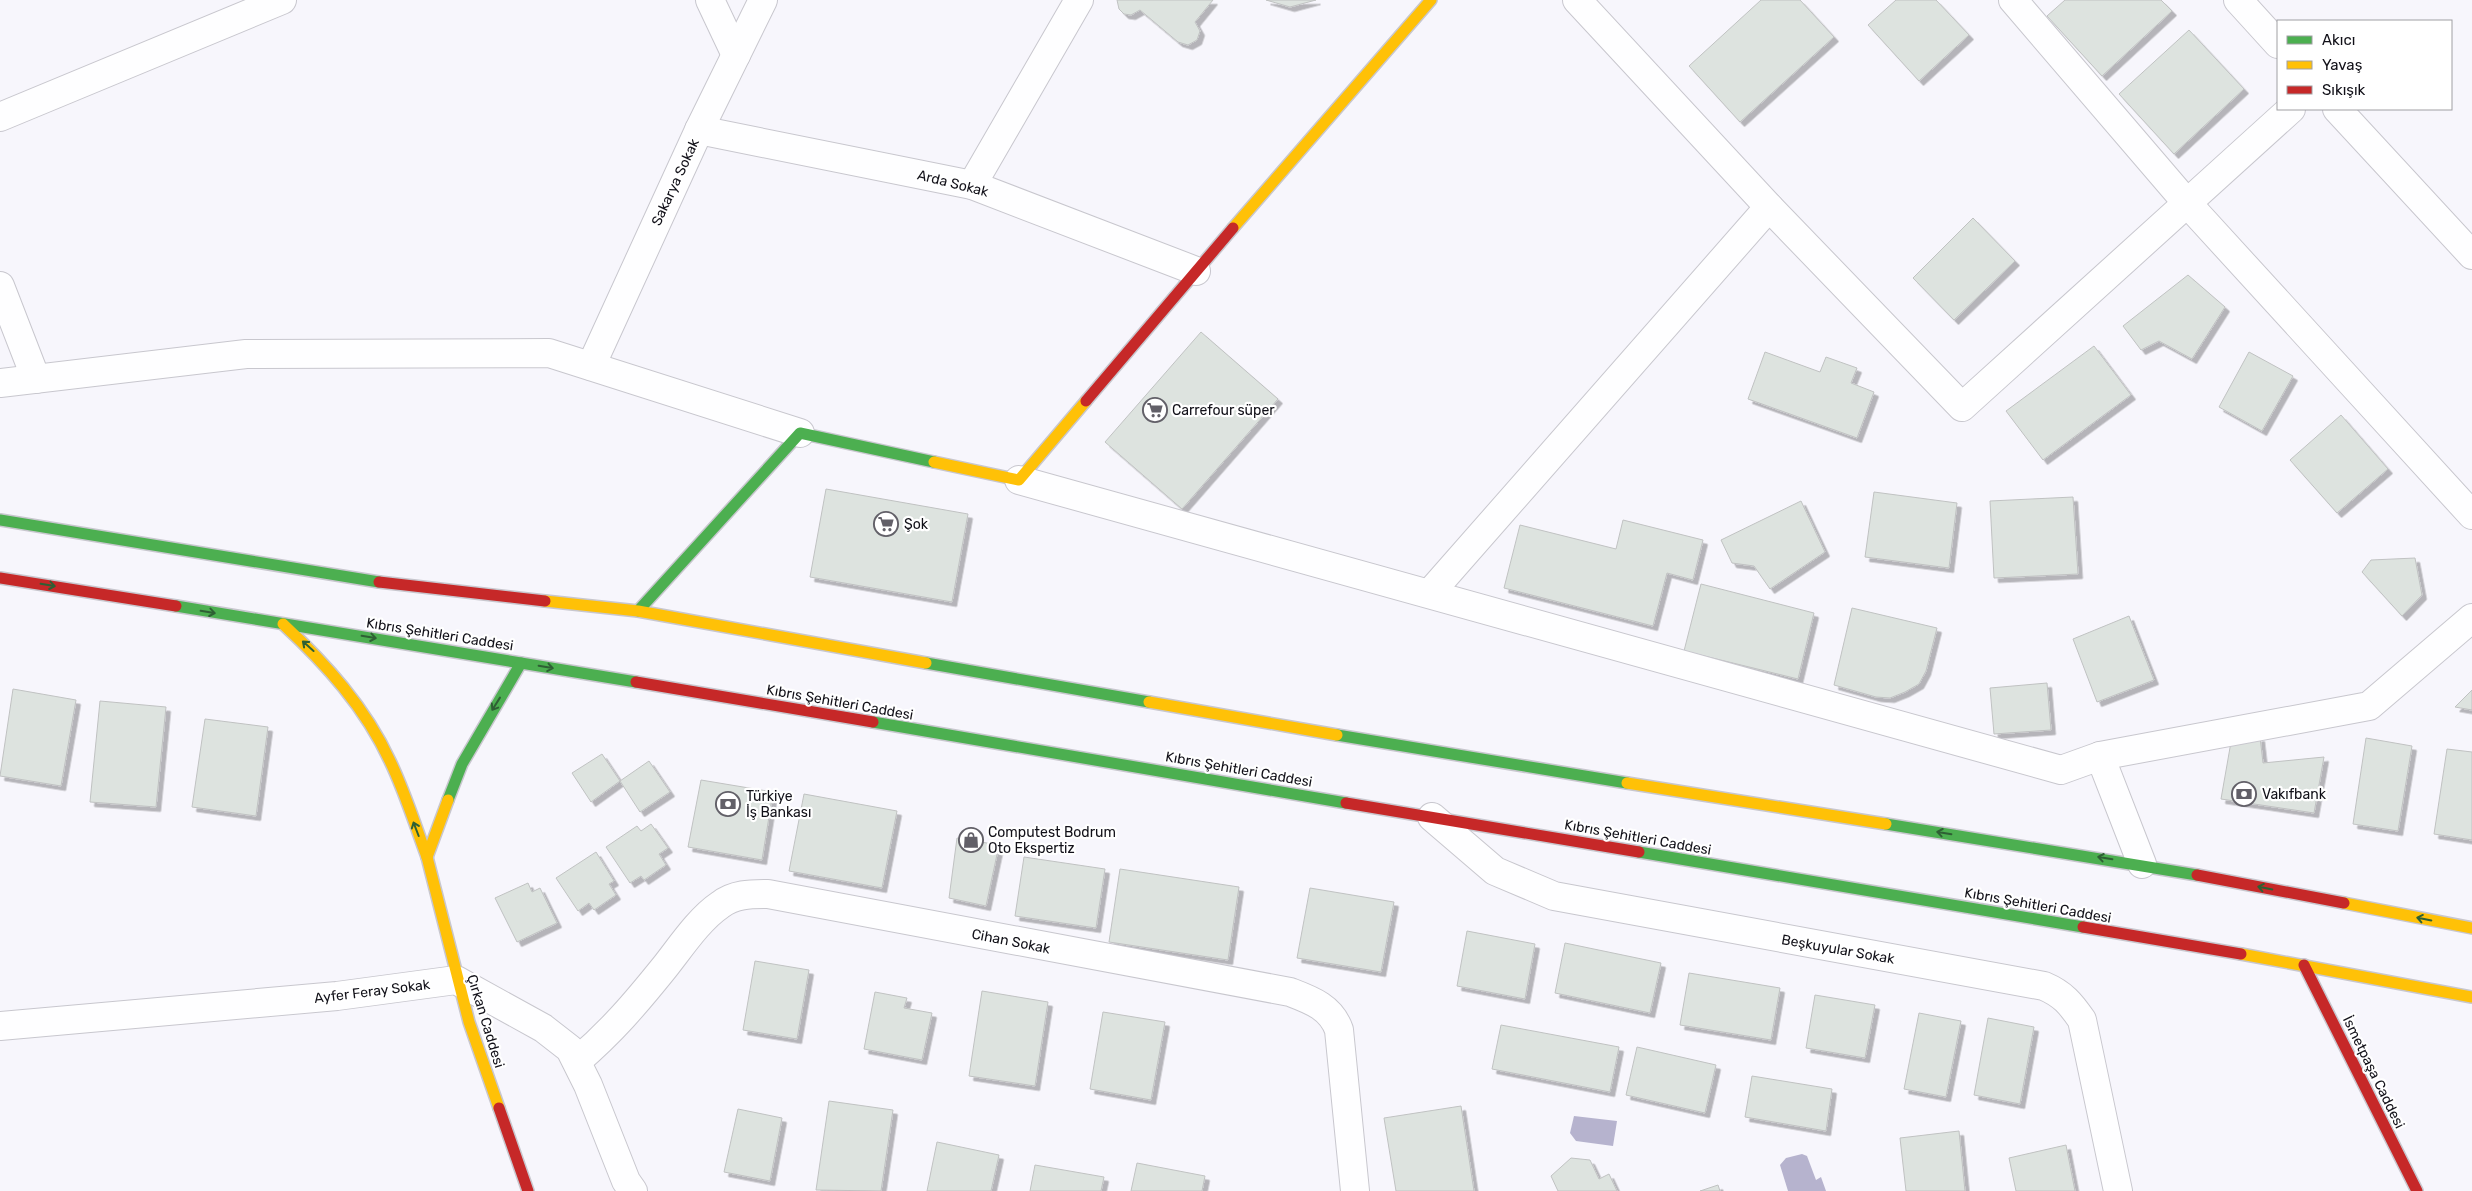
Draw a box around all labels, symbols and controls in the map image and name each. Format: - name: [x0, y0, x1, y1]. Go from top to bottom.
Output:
- legend: [2277, 20, 2452, 110]
- text: Akıcı: [2322, 31, 2355, 49]
- text: Yavaş: [2322, 56, 2363, 74]
- text: Sıkışık: [2322, 81, 2366, 99]
- street label: Sakarya Sokak: [648, 135, 703, 228]
- street label: Arda Sokak: [915, 166, 991, 201]
- supermarket icon: Carrefour süper: [1142, 397, 1168, 423]
- place label: Carrefour süper: [1172, 402, 1275, 419]
- supermarket icon: Şok: [873, 511, 899, 537]
- place label: Şok: [904, 516, 929, 533]
- one-way arrow: [40, 581, 56, 591]
- one-way arrow: [200, 607, 216, 617]
- street label: Kıbrıs Şehitleri Caddesi: [365, 614, 515, 655]
- one-way arrow: [361, 632, 377, 642]
- one-way arrow: [302, 640, 315, 652]
- one-way arrow: [538, 662, 554, 672]
- street label: Kıbrıs Şehitleri Caddesi: [765, 681, 915, 724]
- one-way arrow: [490, 697, 500, 711]
- street label: Kıbrıs Şehitleri Caddesi: [1164, 748, 1314, 791]
- bank icon: Vakıfbank: [2231, 781, 2257, 807]
- place label: Vakıfbank: [2262, 786, 2327, 803]
- place label: Türkiye İş Bankası: [746, 788, 811, 821]
- bank icon: Türkiye İş Bankası: [715, 791, 741, 817]
- street label: Kıbrıs Şehitleri Caddesi: [1563, 816, 1713, 859]
- one-way arrow: [411, 822, 420, 838]
- place label: Computest Bodrum Oto Ekspertiz: [988, 824, 1116, 857]
- shop icon: Computest Bodrum Oto Ekspertiz: [958, 827, 984, 853]
- one-way arrow: [1937, 828, 1953, 838]
- one-way arrow: [2097, 853, 2113, 863]
- one-way arrow: [2257, 883, 2273, 892]
- street label: Kıbrıs Şehitleri Caddesi: [1963, 884, 2113, 927]
- one-way arrow: [2417, 914, 2433, 923]
- street label: Cihan Sokak: [970, 926, 1052, 958]
- street label: Beşkuyular Sokak: [1780, 931, 1897, 968]
- street label: Çırkan Caddesi: [463, 972, 508, 1070]
- street label: Ayfer Feray Sokak: [313, 976, 432, 1007]
- street label: İsmetpaşa Caddesi: [2339, 1013, 2408, 1131]

